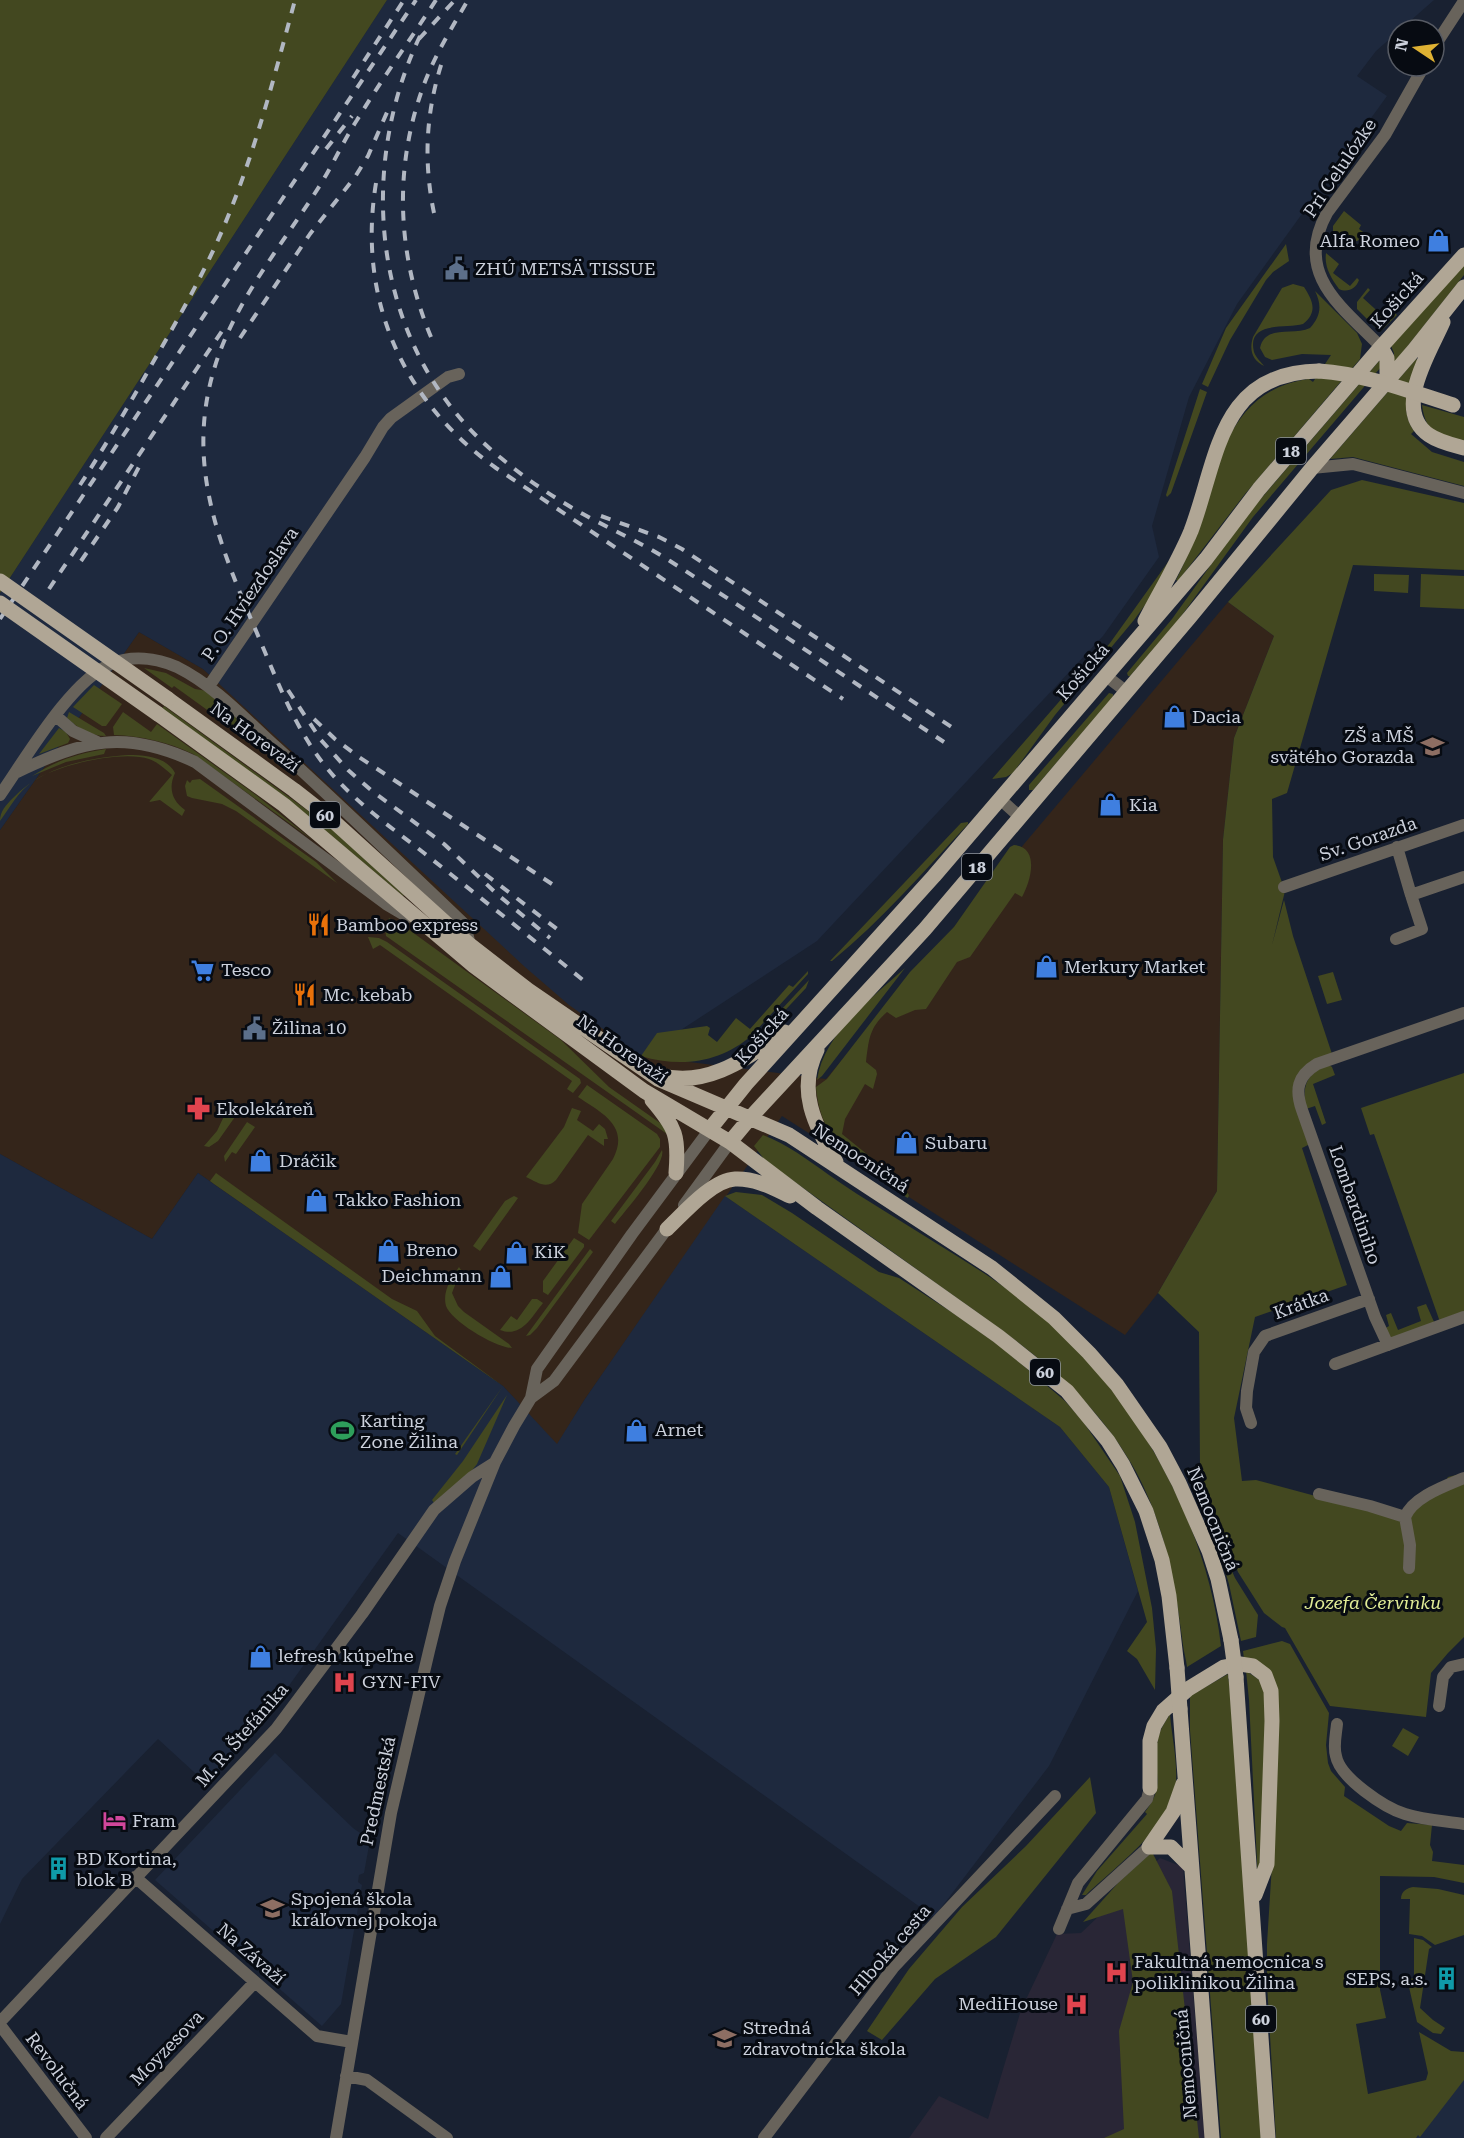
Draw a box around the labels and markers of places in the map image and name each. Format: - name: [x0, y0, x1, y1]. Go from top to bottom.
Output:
- shop icon: Alfa Romeo: [1425, 228, 1451, 254]
- place label: Alfa Romeo: [1320, 230, 1420, 251]
- public building icon: ZHÚ METSÄ TISSUE: [444, 256, 470, 282]
- place label: ZHÚ METSÄ TISSUE: [475, 258, 656, 279]
- shop icon: Dacia: [1161, 704, 1187, 730]
- place label: Dacia: [1192, 706, 1241, 727]
- place label: ZŠ a MŠ svätého Gorazda: [1270, 725, 1414, 767]
- school or university icon: ZŠ a MŠ svätého Gorazda: [1419, 733, 1445, 759]
- shop icon: Kia: [1098, 792, 1124, 818]
- place label: Kia: [1129, 794, 1158, 815]
- restaurant icon: Bamboo express: [305, 912, 331, 938]
- place label: Bamboo express: [336, 914, 478, 935]
- shop icon: Merkury Market: [1033, 954, 1059, 980]
- place label: Merkury Market: [1064, 956, 1206, 977]
- supermarket icon: Tesco: [190, 957, 216, 983]
- place label: Tesco: [221, 959, 271, 980]
- restaurant icon: Mc. kebab: [292, 982, 318, 1008]
- place label: Mc. kebab: [323, 984, 412, 1005]
- public building icon: Žilina 10: [241, 1015, 267, 1041]
- place label: Žilina 10: [272, 1017, 346, 1038]
- pharmacy icon: Ekolekáreň: [185, 1096, 211, 1122]
- place label: Ekolekáreň: [216, 1098, 314, 1119]
- shop icon: Subaru: [894, 1130, 920, 1156]
- place label: Subaru: [925, 1132, 987, 1153]
- shop icon: Dráčik: [248, 1148, 274, 1174]
- place label: Dráčik: [279, 1150, 337, 1171]
- shop icon: Takko Fashion: [304, 1187, 330, 1213]
- place label: Takko Fashion: [335, 1189, 462, 1210]
- shop icon: Breno: [375, 1237, 401, 1263]
- place label: Breno: [406, 1239, 458, 1260]
- shop icon: KiK: [503, 1239, 529, 1265]
- place label: KiK: [534, 1241, 566, 1262]
- shop icon: Deichmann: [487, 1263, 513, 1289]
- place label: Deichmann: [381, 1265, 482, 1286]
- place label: Karting Zone Žilina: [360, 1410, 458, 1452]
- shop icon: Arnet: [624, 1417, 650, 1443]
- sports icon: Karting Zone Žilina: [329, 1418, 355, 1444]
- place label: Arnet: [655, 1419, 703, 1440]
- shop icon: lefresh kúpeľne: [247, 1643, 273, 1669]
- place label: lefresh kúpeľne: [278, 1645, 414, 1666]
- hospital icon: GYN-FIV: [331, 1669, 357, 1695]
- place label: GYN-FIV: [362, 1671, 441, 1692]
- hotel icon: Fram: [101, 1808, 127, 1834]
- place label: Fram: [132, 1810, 176, 1831]
- place label: BD Kortina, blok B: [76, 1848, 177, 1890]
- building icon: BD Kortina, blok B: [45, 1856, 71, 1882]
- place label: Spojená škola kráľovnej pokoja: [291, 1888, 437, 1930]
- school or university icon: Spojená škola kráľovnej pokoja: [260, 1896, 286, 1922]
- place label: Fakultná nemocnica s poliklinikou Žilina: [1134, 1951, 1324, 1993]
- hospital icon: Fakultná nemocnica s poliklinikou Žilina: [1103, 1959, 1129, 1985]
- building icon: SEPS, a.s.: [1433, 1966, 1459, 1992]
- place label: SEPS, a.s.: [1345, 1968, 1428, 1989]
- hospital icon: MediHouse: [1063, 1991, 1089, 2017]
- place label: MediHouse: [958, 1993, 1058, 2014]
- place label: Stredná zdravotnícka škola: [743, 2017, 906, 2059]
- school or university icon: Stredná zdravotnícka škola: [712, 2025, 738, 2051]

